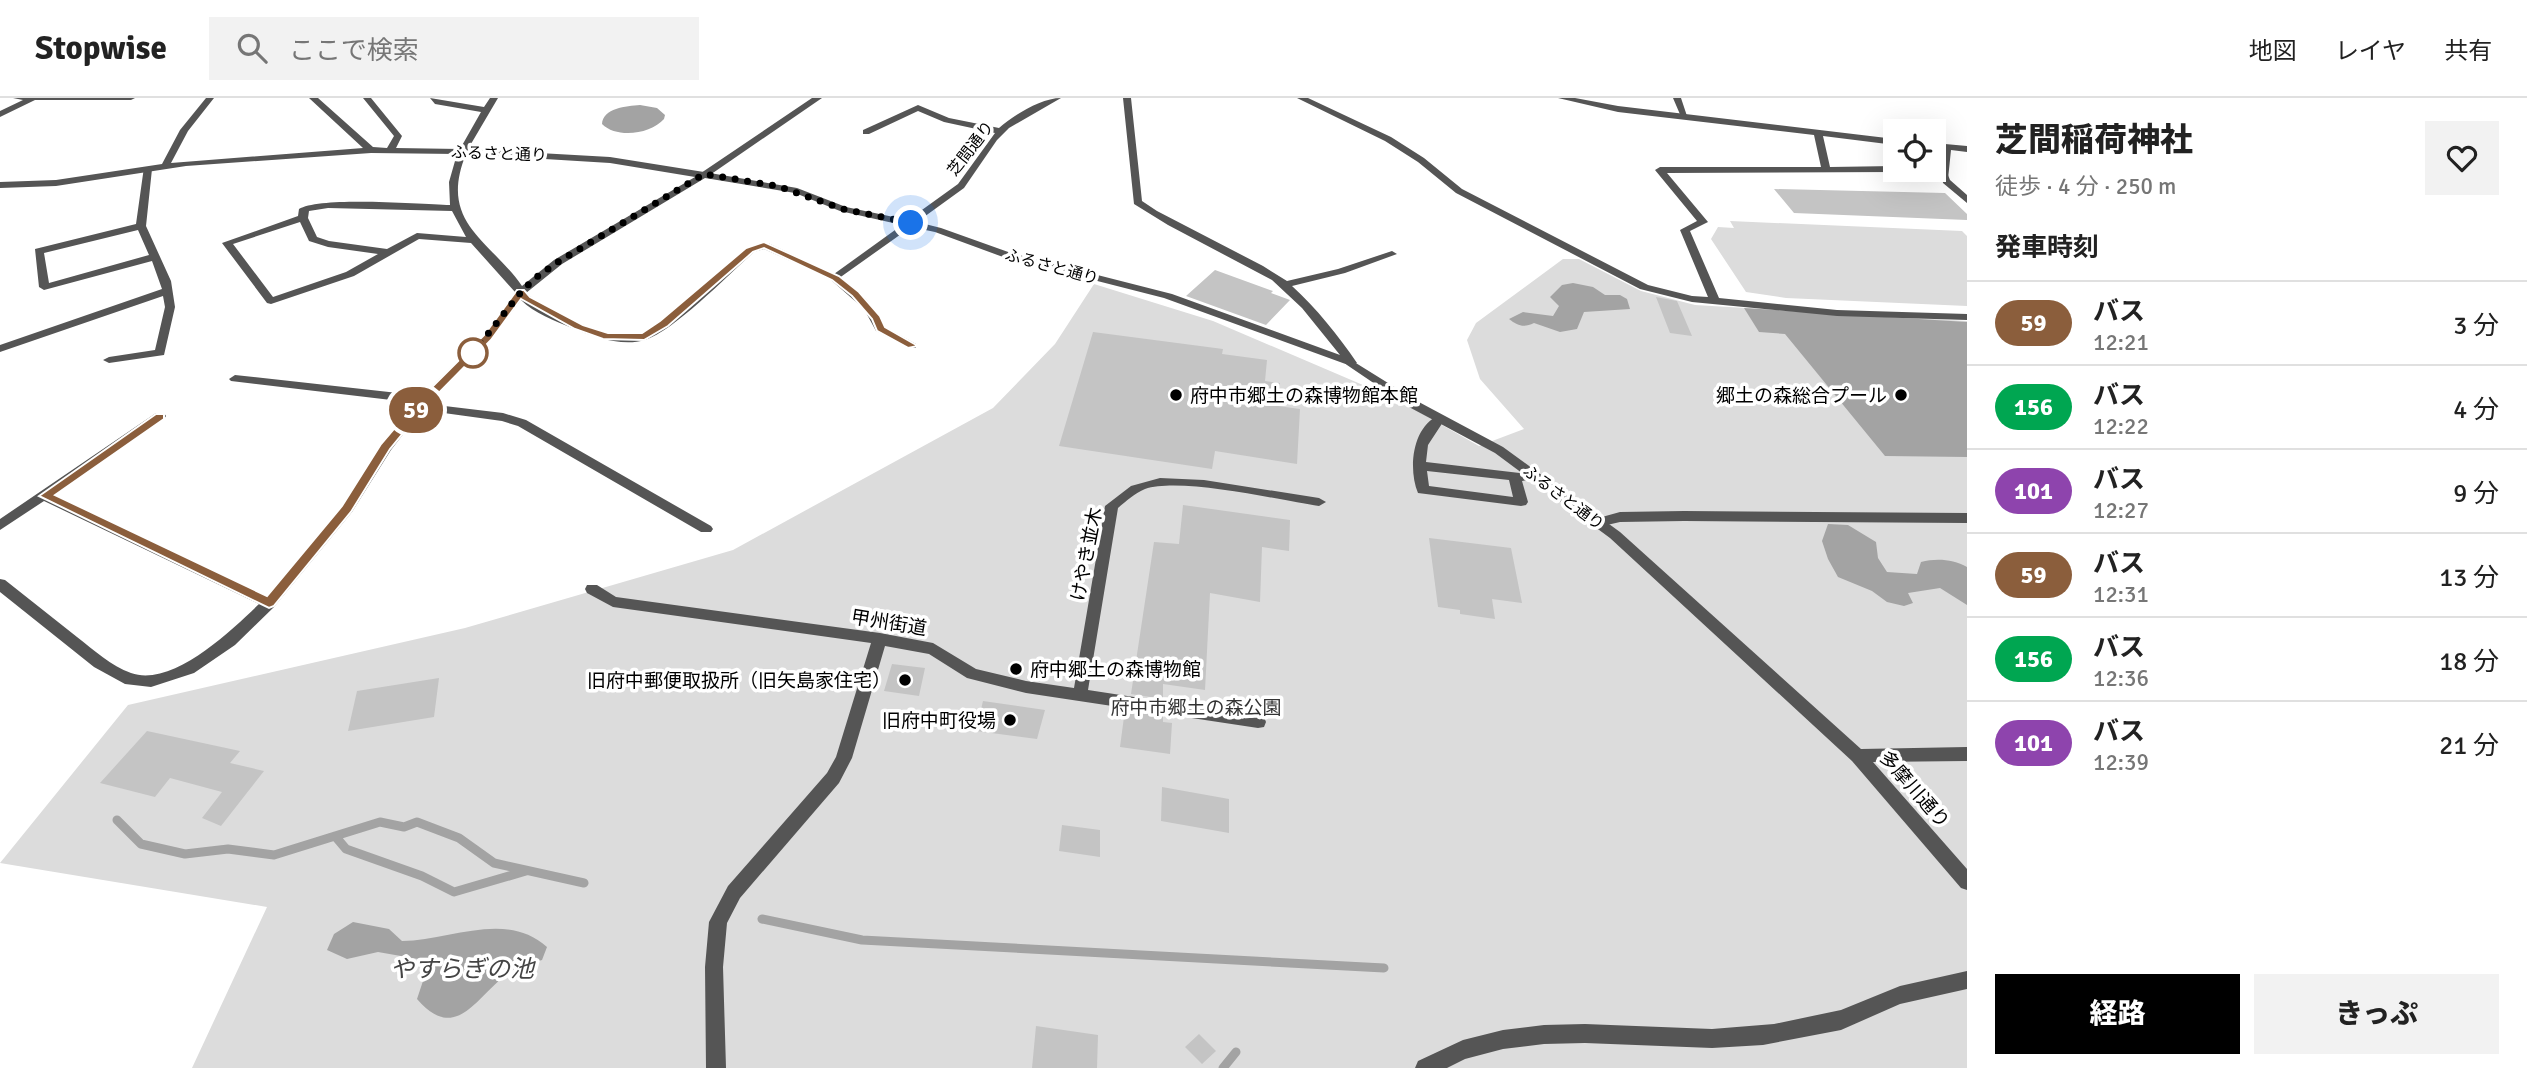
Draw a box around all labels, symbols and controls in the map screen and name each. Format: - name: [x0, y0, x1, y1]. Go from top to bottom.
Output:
- search box: [209, 17, 699, 80]
- text: Stopwise: [35, 28, 167, 69]
- icon: search: [233, 29, 271, 67]
- text: ここで検索: [289, 35, 419, 67]
- text: 地図: [2249, 36, 2297, 66]
- text: レイヤ: [2335, 36, 2406, 66]
- text: 共有: [2444, 36, 2492, 66]
- street label: 芝間通り: [943, 117, 998, 180]
- map controls: [1883, 119, 1946, 182]
- button: locate: [1883, 119, 1946, 182]
- text: 芝間稲荷神社: [1995, 120, 2193, 161]
- button: heart: [2425, 121, 2499, 195]
- street label: ふるさと通り: [451, 142, 547, 166]
- text: 徒歩 · 4 分 · 250 m: [1995, 172, 2176, 201]
- your location: [893, 205, 928, 240]
- text: 発車時刻: [1995, 232, 2099, 264]
- street label: ふるさと通り: [1003, 245, 1101, 289]
- text: バス: [2093, 296, 2145, 328]
- text: 59: [2021, 308, 2046, 338]
- text: 3 分: [2453, 310, 2499, 342]
- text: 12:21: [2093, 328, 2149, 357]
- unlabelled marker: [458, 338, 488, 368]
- text: バス: [2093, 380, 2145, 412]
- place label: 府中市郷土の森博物館本館: [1190, 384, 1418, 408]
- place label: 郷土の森総合プール: [1716, 384, 1887, 408]
- line badge: 59: [384, 387, 448, 433]
- marker: 府中市郷土の森博物館本館: [1168, 387, 1184, 403]
- marker: 郷土の森総合プール: [1893, 387, 1909, 403]
- text: 156: [2014, 392, 2053, 422]
- text: 4 分: [2453, 394, 2499, 426]
- text: 59: [403, 395, 429, 425]
- text: 12:22: [2093, 412, 2149, 441]
- street label: ふるさと通り: [1519, 461, 1608, 535]
- text: バス: [2093, 464, 2145, 496]
- text: 101: [2014, 476, 2053, 506]
- text: 9 分: [2453, 478, 2499, 510]
- text: 12:27: [2093, 496, 2149, 525]
- street label: けやき並木: [1066, 505, 1108, 603]
- text: バス: [2093, 548, 2145, 580]
- text: 59: [2021, 560, 2046, 590]
- text: 13 分: [2439, 562, 2499, 594]
- text: 12:31: [2093, 580, 2149, 609]
- street label: 甲州街道: [849, 605, 928, 641]
- text: バス: [2093, 632, 2145, 664]
- text: 156: [2014, 644, 2053, 674]
- text: 18 分: [2439, 646, 2499, 678]
- place label: 府中郷土の森博物館: [1030, 658, 1201, 682]
- marker: 府中郷土の森博物館: [1008, 661, 1024, 677]
- text: 12:36: [2093, 664, 2149, 693]
- place label: 旧府中郵便取扱所（旧矢島家住宅）: [587, 669, 891, 693]
- marker: 旧府中郵便取扱所（旧矢島家住宅）: [897, 672, 913, 688]
- park label: 府中市郷土の森公園: [1110, 696, 1282, 720]
- place label: 旧府中町役場: [882, 709, 996, 733]
- marker: 旧府中町役場: [1002, 712, 1018, 728]
- text: バス: [2093, 716, 2145, 748]
- text: 101: [2014, 728, 2053, 758]
- text: 21 分: [2439, 730, 2499, 762]
- street label: 多摩川通り: [1874, 746, 1954, 833]
- text: 12:39: [2093, 748, 2149, 777]
- water label: やすらぎの池: [390, 954, 536, 984]
- button: 経路: [1995, 974, 2240, 1054]
- button: きっぷ: [2254, 974, 2499, 1054]

